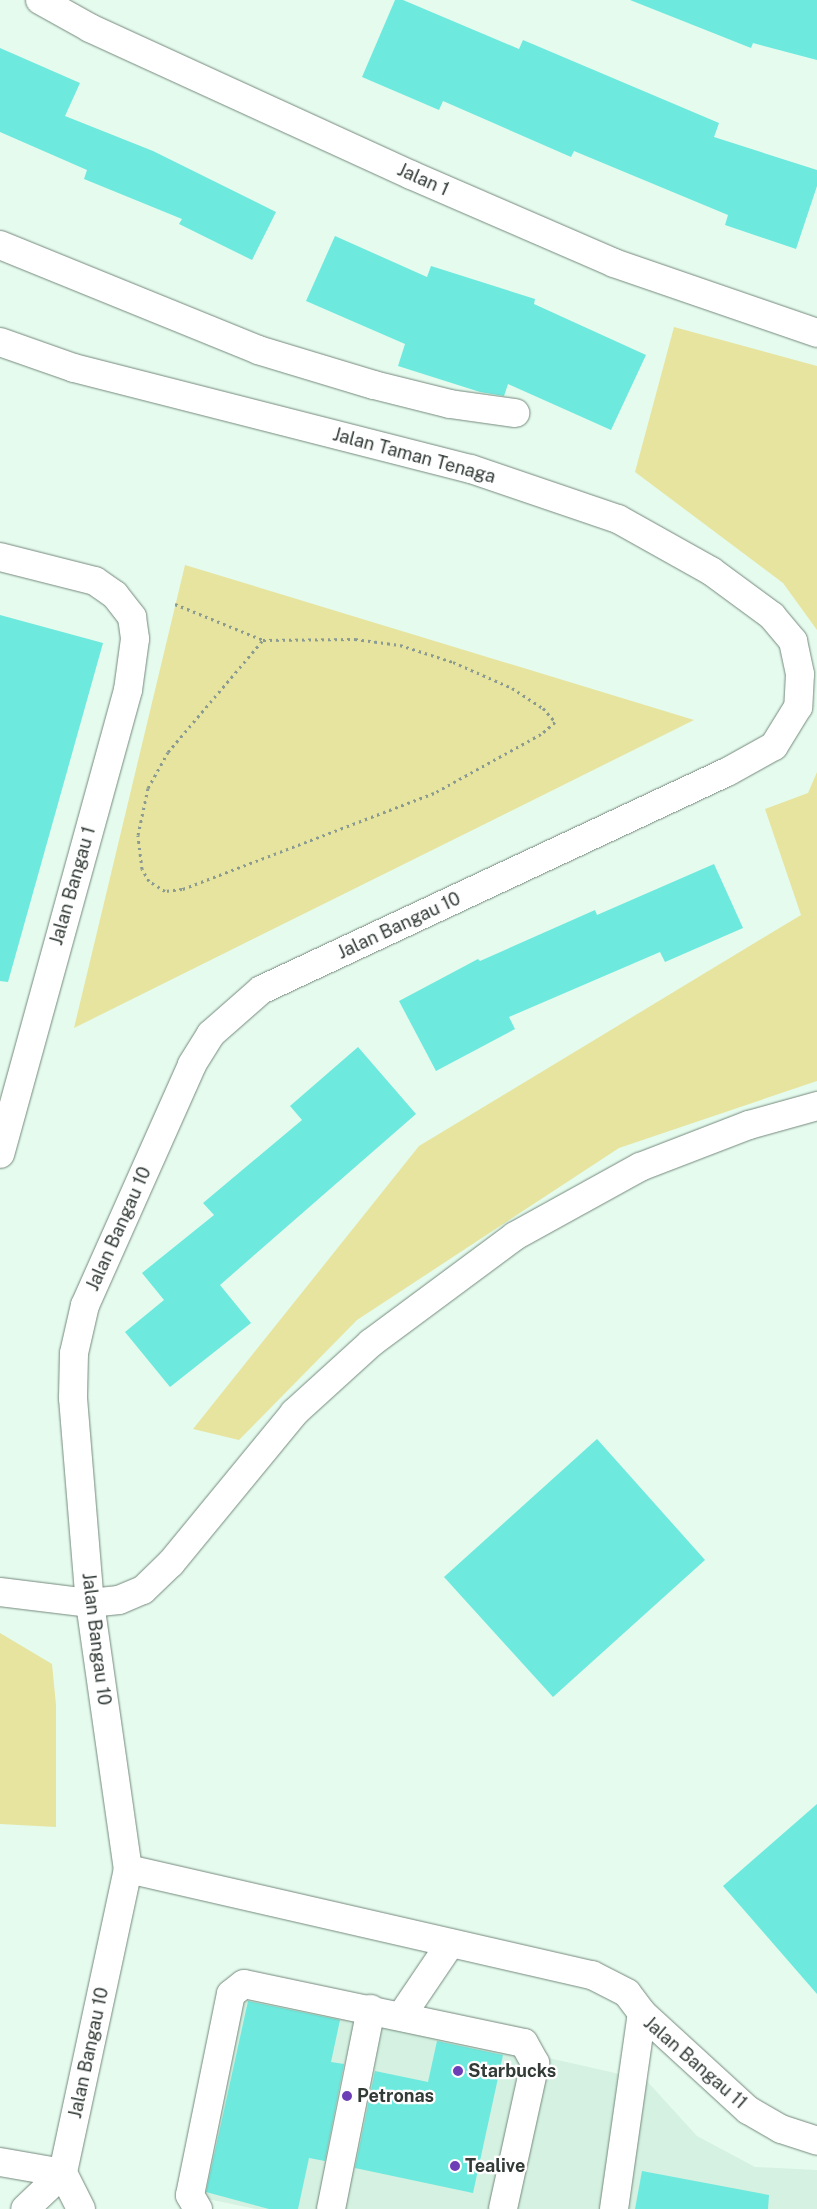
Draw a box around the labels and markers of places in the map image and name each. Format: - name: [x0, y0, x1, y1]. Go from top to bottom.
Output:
- place label: Starbucks: [468, 2060, 556, 2082]
- marker: Starbucks: [452, 2065, 464, 2077]
- place label: Petronas: [357, 2085, 434, 2107]
- marker: Petronas: [341, 2090, 353, 2102]
- place label: Tealive: [465, 2155, 525, 2177]
- marker: Tealive: [449, 2160, 461, 2172]

